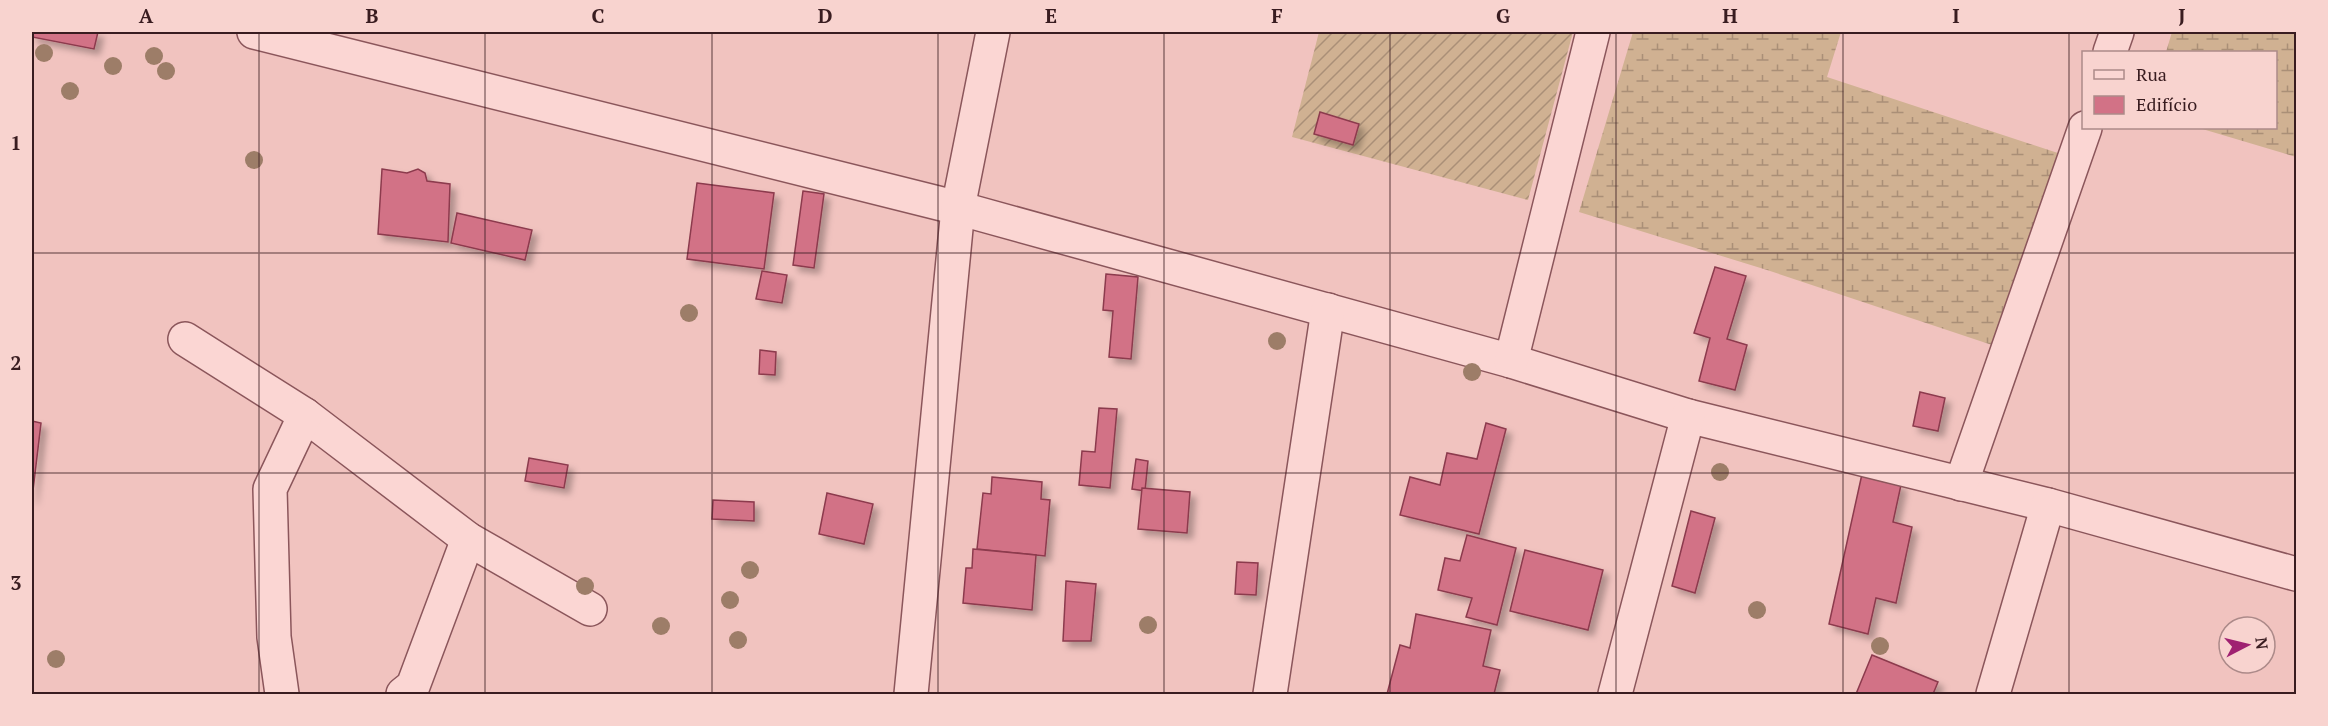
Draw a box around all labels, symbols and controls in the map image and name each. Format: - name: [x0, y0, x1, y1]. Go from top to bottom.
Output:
- text: A: [139, 2, 154, 29]
- text: B: [366, 2, 379, 29]
- text: C: [591, 2, 605, 29]
- text: D: [818, 2, 832, 29]
- text: E: [1045, 2, 1057, 29]
- text: F: [1271, 2, 1283, 29]
- text: G: [1496, 2, 1510, 29]
- text: H: [1722, 2, 1738, 29]
- text: I: [1952, 2, 1960, 29]
- text: J: [2178, 2, 2186, 29]
- legend: [2082, 51, 2277, 129]
- text: Rua: [2136, 62, 2167, 86]
- text: Edifício: [2136, 92, 2197, 116]
- text: 1: [10, 129, 22, 156]
- text: 2: [10, 349, 22, 376]
- text: 3: [10, 569, 22, 596]
- north arrow: [2217, 615, 2277, 675]
- text: N: [2250, 636, 2274, 651]

